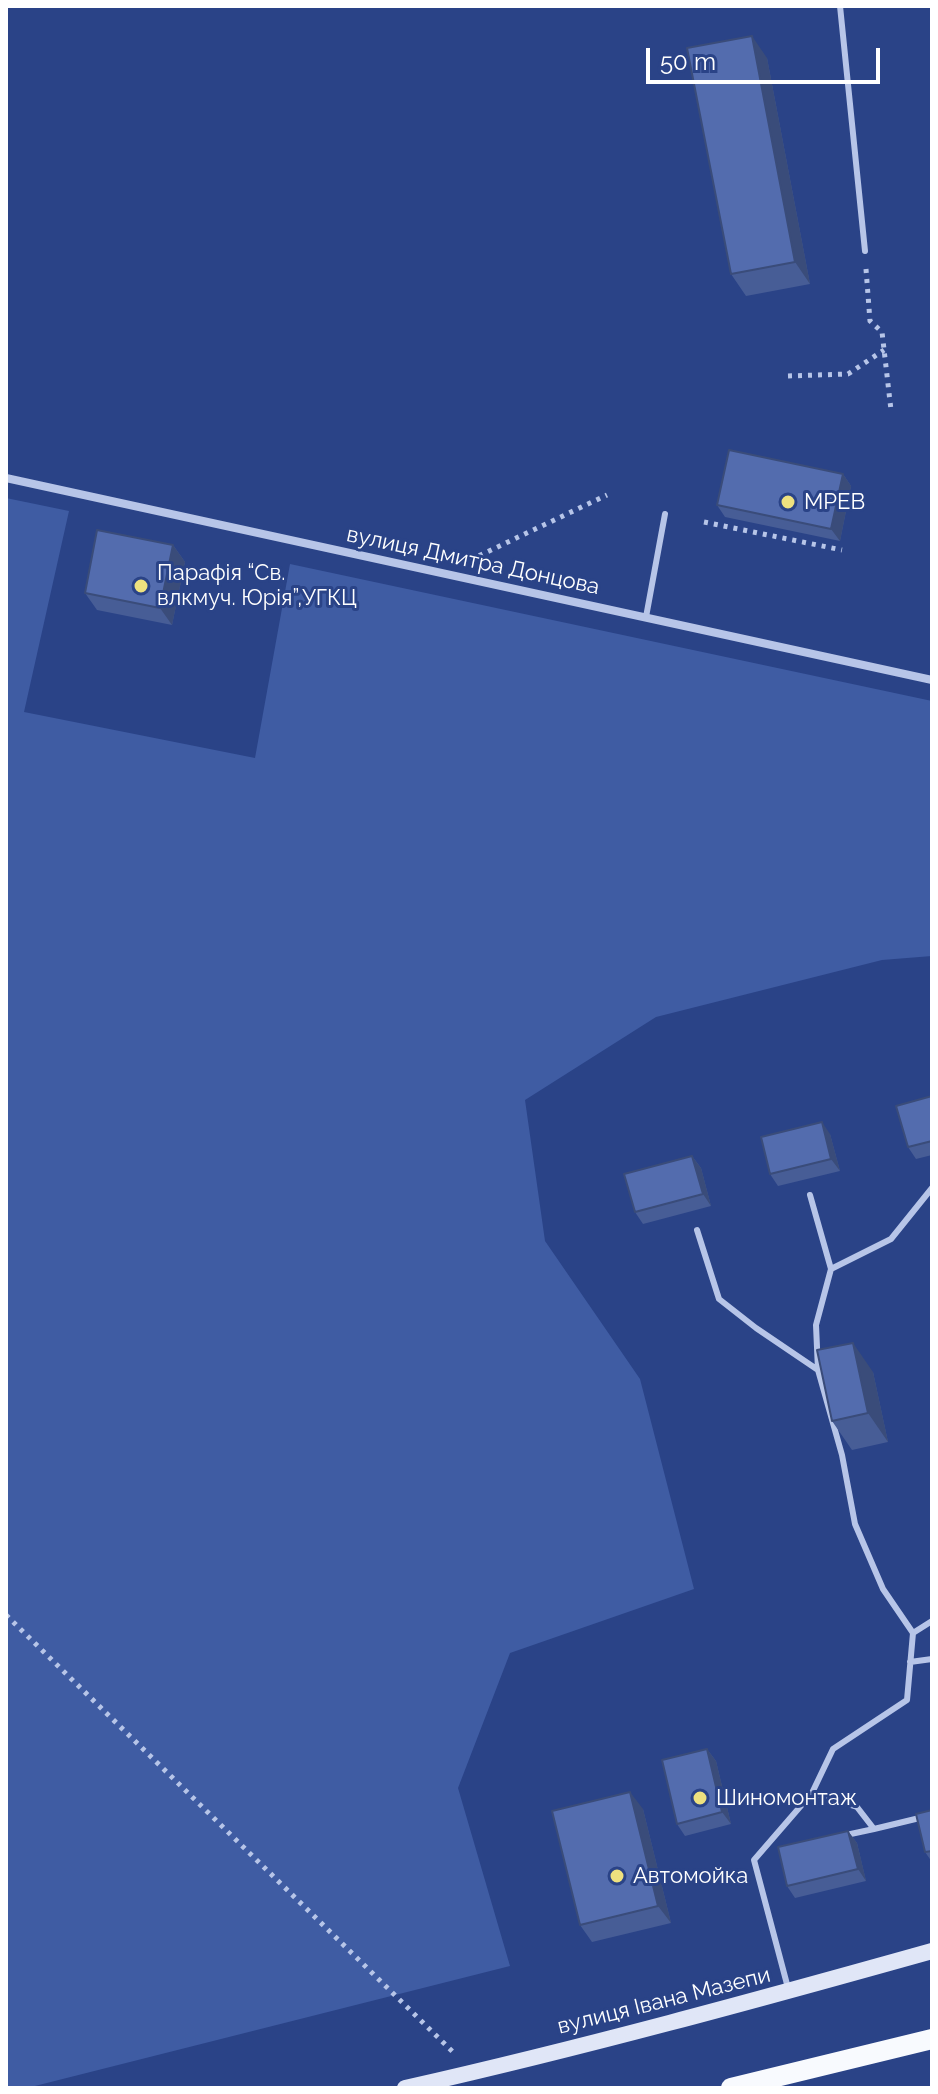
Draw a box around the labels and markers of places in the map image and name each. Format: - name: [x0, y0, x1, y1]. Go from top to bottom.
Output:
- place label: МРЕВ: [804, 489, 865, 515]
- marker: МРЕВ: [779, 493, 797, 511]
- place label: Парафія “Св. влкмуч. Юрія”,УГКЦ: [157, 560, 357, 612]
- marker: Парафія “Св. влкмуч. Юрія”,УГКЦ: [132, 577, 150, 595]
- place label: Шиномонтаж: [716, 1785, 857, 1811]
- marker: Шиномонтаж: [691, 1789, 709, 1807]
- place label: Автомойка: [633, 1863, 748, 1889]
- marker: Автомойка: [608, 1867, 626, 1885]

